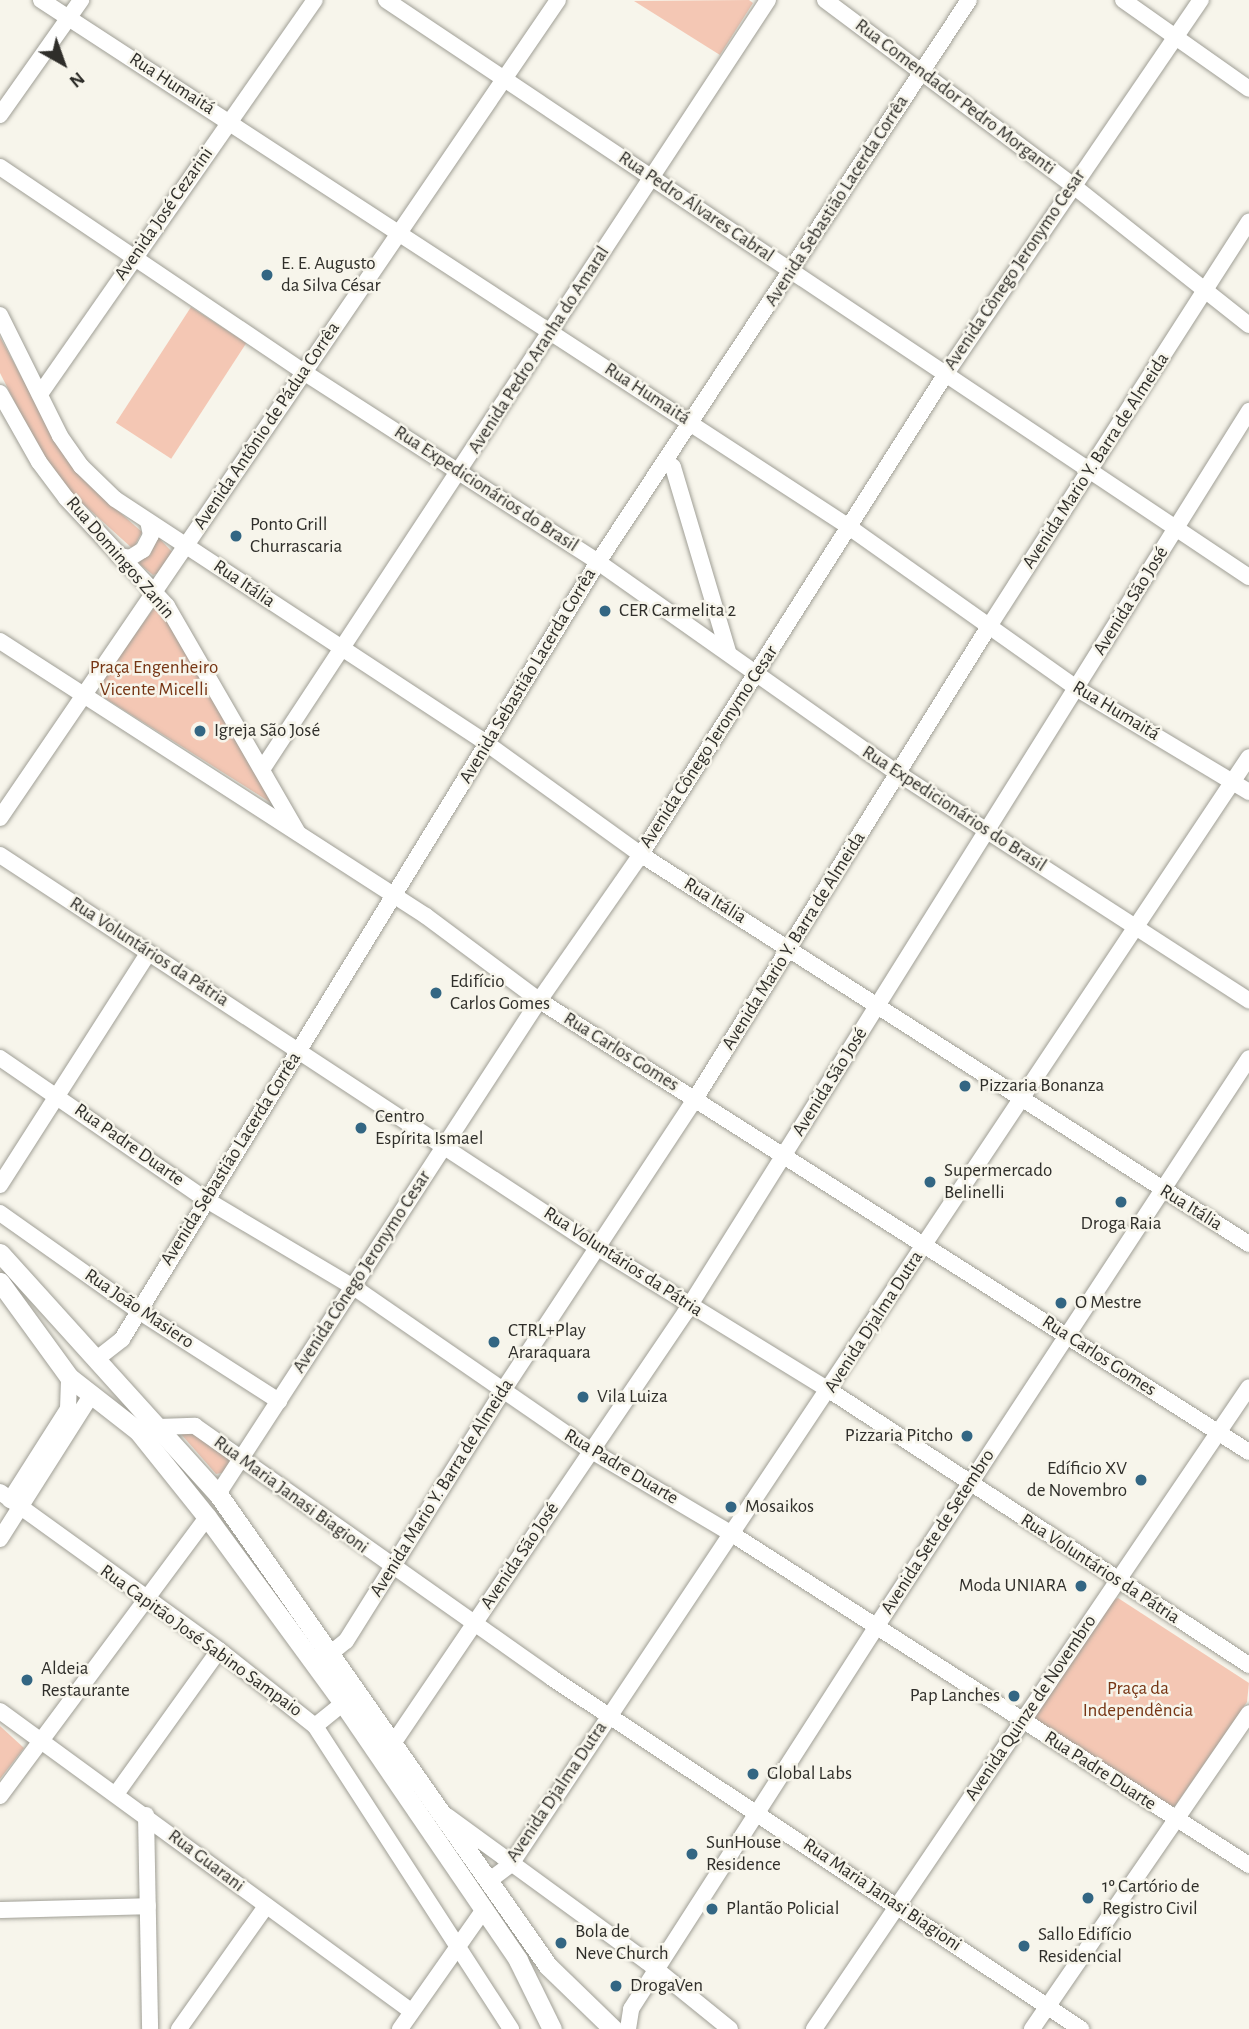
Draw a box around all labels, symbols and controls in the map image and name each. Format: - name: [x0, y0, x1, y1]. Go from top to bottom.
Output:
- street label: Rua Comendador Pedro Morganti: [850, 14, 1060, 180]
- north arrow: [28, 28, 98, 98]
- street label: Rua Humaitá: [125, 48, 219, 120]
- text: N: [66, 68, 88, 91]
- street label: Avenida Sebastião Lacerda Corrêa: [760, 91, 914, 311]
- street label: Avenida José Cezarini: [110, 143, 218, 285]
- street label: Rua Pedro Álvares Cabral: [614, 146, 778, 268]
- street label: Avenida Cônego Jeronymo Cesar: [939, 165, 1091, 375]
- street label: Avenida Pedro Aranha do Amaral: [463, 242, 615, 458]
- place label: E. E. Augusto da Silva César: [281, 253, 381, 297]
- marker: E. E. Augusto da Silva César: [259, 267, 275, 283]
- street label: Avenida Antônio de Pádua Corrêa: [189, 318, 345, 534]
- street label: Avenida Mario Y. Barra de Almeida: [1018, 349, 1174, 573]
- street label: Rua Humaitá: [600, 358, 694, 430]
- street label: Rua Expedicionários do Brasil: [390, 421, 582, 557]
- street label: Rua Domingos Zanin: [61, 492, 179, 624]
- place label: Ponto Grill Churrascaria: [250, 514, 342, 558]
- marker: Ponto Grill Churrascaria: [228, 528, 244, 544]
- street label: Avenida São José: [1089, 542, 1173, 660]
- street label: Rua Itália: [209, 555, 279, 613]
- street label: Avenida Sebastião Lacerda Corrêa: [455, 564, 601, 788]
- place label: CER Carmelita 2: [619, 600, 736, 622]
- marker: CER Carmelita 2: [597, 603, 613, 619]
- street label: Avenida Cônego Jeronymo Cesar: [635, 641, 783, 853]
- park label: Praça Engenheiro Vicente Micelli: [90, 657, 218, 701]
- street label: Rua Humaitá: [1068, 676, 1164, 746]
- place label: Igreja São José: [214, 720, 320, 742]
- marker: Igreja São José: [192, 723, 208, 739]
- street label: Rua Expedicionários do Brasil: [858, 741, 1050, 877]
- street label: Avenida Mario Y. Barra de Almeida: [717, 828, 871, 1054]
- street label: Rua Itália: [679, 873, 751, 929]
- street label: Rua Voluntários da Pátria: [65, 892, 233, 1012]
- place label: Edifício Carlos Gomes: [450, 971, 550, 1015]
- marker: Edifício Carlos Gomes: [428, 985, 444, 1001]
- street label: Rua Carlos Gomes: [559, 1007, 683, 1097]
- street label: Avenida São José: [788, 1023, 872, 1141]
- street label: Avenida Sebastião Lacerda Corrêa: [156, 1048, 306, 1270]
- place label: Pizzaria Bonanza: [979, 1075, 1104, 1097]
- marker: Pizzaria Bonanza: [957, 1078, 973, 1094]
- street label: Rua Padre Duarte: [70, 1099, 188, 1191]
- place label: Centro Espírita Ismael: [375, 1106, 483, 1150]
- marker: Centro Espírita Ismael: [353, 1120, 369, 1136]
- place label: Supermercado Belinelli: [944, 1160, 1052, 1204]
- street label: Avenida Cônego Jeronymo Cesar: [288, 1166, 436, 1378]
- marker: Supermercado Belinelli: [922, 1174, 938, 1190]
- street label: Rua Itália: [1155, 1180, 1227, 1236]
- marker: Droga Raia: [1113, 1194, 1129, 1210]
- street label: Rua Voluntários da Pátria: [539, 1202, 707, 1322]
- place label: Droga Raia: [1081, 1213, 1161, 1235]
- street label: Avenida Djalma Dutra: [820, 1247, 928, 1397]
- street label: Rua João Masiero: [80, 1264, 198, 1354]
- place label: O Mestre: [1075, 1292, 1142, 1314]
- marker: O Mestre: [1053, 1295, 1069, 1311]
- street label: Rua Carlos Gomes: [1038, 1311, 1160, 1401]
- place label: CTRL+Play Araraquara: [508, 1320, 591, 1364]
- marker: CTRL+Play Araraquara: [486, 1334, 502, 1350]
- street label: Avenida Mario Y. Barra de Almeida: [365, 1375, 519, 1601]
- place label: Vila Luiza: [597, 1386, 668, 1408]
- marker: Vila Luiza: [575, 1389, 591, 1405]
- street label: Rua Padre Duarte: [560, 1424, 682, 1510]
- place label: Pizzaria Pitcho: [845, 1425, 953, 1447]
- marker: Pizzaria Pitcho: [959, 1428, 975, 1444]
- street label: Rua Maria Janasi Biagioni: [209, 1431, 373, 1559]
- street label: Avenida Sete de Setembro: [876, 1445, 1000, 1619]
- place label: Edíficio XV de Novembro: [1027, 1458, 1127, 1502]
- marker: Edíficio XV de Novembro: [1133, 1472, 1149, 1488]
- place label: Mosaikos: [745, 1496, 814, 1518]
- street label: Avenida São José: [476, 1498, 564, 1614]
- marker: Mosaikos: [723, 1499, 739, 1515]
- street label: Rua Voluntários da Pátria: [1016, 1509, 1184, 1629]
- street label: Rua Capitão José Sabino Sampaio: [95, 1560, 307, 1722]
- place label: Moda UNIARA: [959, 1575, 1067, 1597]
- marker: Moda UNIARA: [1073, 1578, 1089, 1594]
- street label: Avenida Quinze de Novembro: [960, 1611, 1102, 1805]
- place label: Aldeia Restaurante: [41, 1658, 130, 1702]
- marker: Aldeia Restaurante: [19, 1672, 35, 1688]
- park label: Praça da Independência: [1083, 1678, 1193, 1722]
- place label: Pap Lanches: [910, 1685, 1000, 1707]
- marker: Pap Lanches: [1006, 1688, 1022, 1704]
- street label: Avenida Djalma Dutra: [502, 1717, 612, 1867]
- street label: Rua Padre Duarte: [1040, 1726, 1160, 1816]
- place label: Global Labs: [767, 1763, 852, 1785]
- marker: Global Labs: [745, 1766, 761, 1782]
- street label: Rua Guarani: [163, 1825, 249, 1897]
- place label: SunHouse Residence: [706, 1832, 781, 1876]
- street label: Rua Maria Janasi Biagioni: [798, 1833, 966, 1957]
- marker: SunHouse Residence: [684, 1846, 700, 1862]
- place label: 1º Cartório de Registro Civil: [1102, 1876, 1199, 1920]
- marker: 1º Cartório de Registro Civil: [1080, 1890, 1096, 1906]
- place label: Plantão Policial: [726, 1898, 839, 1920]
- marker: Plantão Policial: [704, 1901, 720, 1917]
- place label: Bola de Neve Church: [575, 1921, 669, 1965]
- place label: Sallo Edifício Residencial: [1038, 1924, 1132, 1968]
- marker: Bola de Neve Church: [553, 1935, 569, 1951]
- marker: Sallo Edifício Residencial: [1016, 1938, 1032, 1954]
- place label: DrogaVen: [630, 1975, 703, 1997]
- marker: DrogaVen: [608, 1978, 624, 1994]

